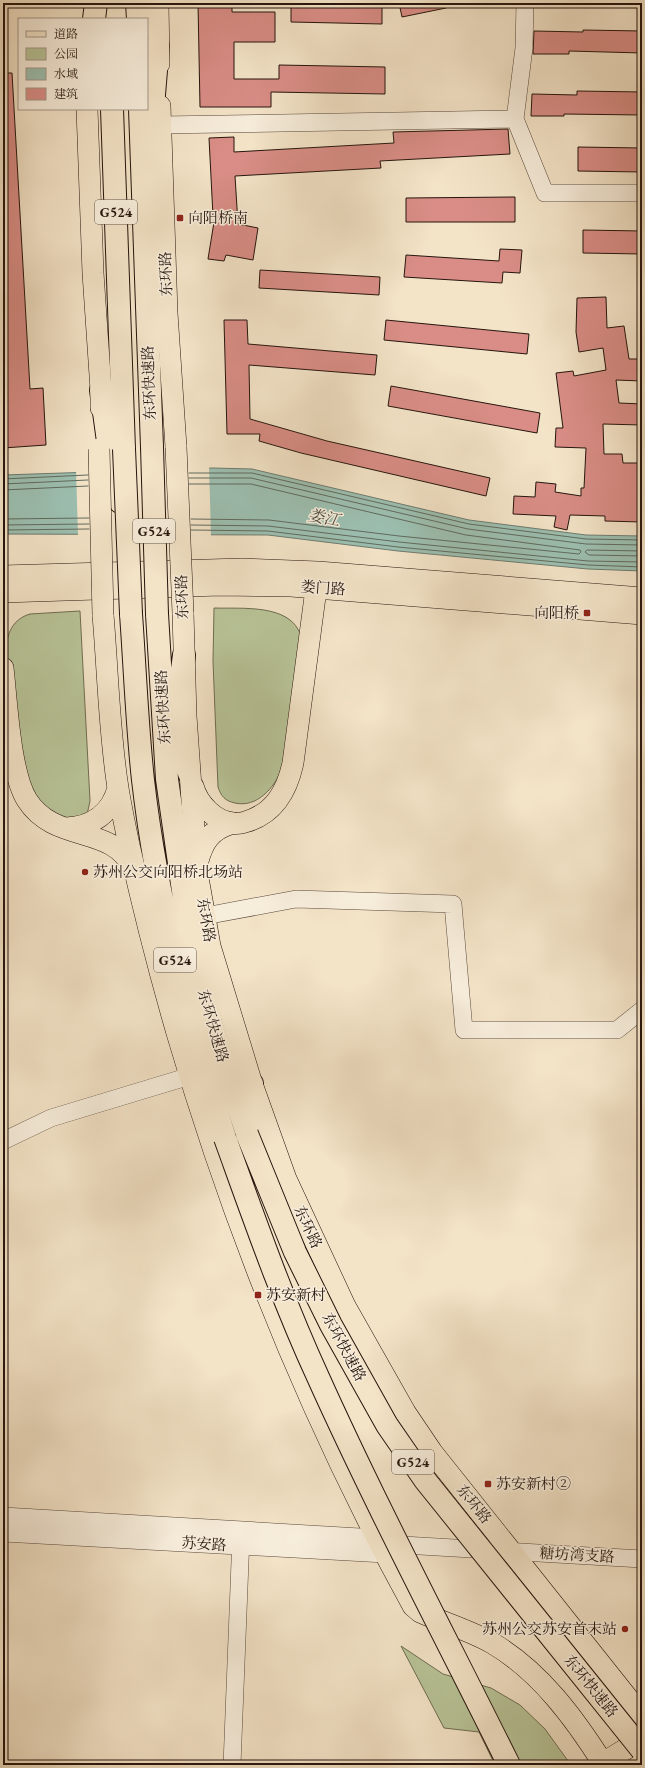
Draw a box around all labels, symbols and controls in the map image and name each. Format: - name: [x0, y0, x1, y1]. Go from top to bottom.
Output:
- legend: [18, 18, 148, 110]
- text: 道路: [54, 26, 78, 42]
- text: 公园: [54, 46, 78, 62]
- text: 水域: [54, 66, 78, 82]
- text: 建筑: [54, 86, 78, 102]
- road number: G524: [95, 200, 137, 224]
- place label: 向阳桥南: [188, 208, 248, 227]
- marker: 向阳桥南: [175, 213, 185, 223]
- street label: 东环路: [155, 251, 176, 297]
- street label: 东环快速路: [138, 345, 159, 421]
- water label: 娄江: [306, 504, 343, 531]
- road number: G524: [133, 519, 175, 543]
- street label: 东环路: [171, 574, 192, 620]
- street label: 娄门路: [300, 576, 346, 599]
- place label: 向阳桥: [534, 603, 579, 622]
- marker: 向阳桥: [582, 608, 592, 618]
- street label: 东环快速路: [151, 669, 174, 745]
- place label: 苏州公交向阳桥北场站: [93, 862, 243, 881]
- marker: 苏州公交向阳桥北场站: [80, 867, 90, 877]
- street label: 东环路: [193, 896, 220, 944]
- road number: G524: [154, 948, 196, 972]
- street label: 东环快速路: [194, 987, 233, 1065]
- street label: 东环路: [290, 1202, 327, 1251]
- place label: 苏安新村: [266, 1285, 326, 1304]
- marker: 苏安新村: [253, 1290, 263, 1300]
- street label: 东环快速路: [318, 1309, 370, 1384]
- road number: G524: [392, 1450, 434, 1474]
- place label: 苏安新村②: [496, 1474, 571, 1493]
- marker: 苏安新村②: [483, 1479, 493, 1489]
- street label: 东环路: [453, 1480, 496, 1527]
- street label: 苏安路: [181, 1533, 227, 1554]
- street label: 糖坊湾支路: [539, 1543, 615, 1566]
- place label: 苏州公交苏安首末站: [482, 1619, 617, 1638]
- marker: 苏州公交苏安首末站: [620, 1624, 630, 1634]
- street label: 东环快速路: [560, 1651, 622, 1721]

